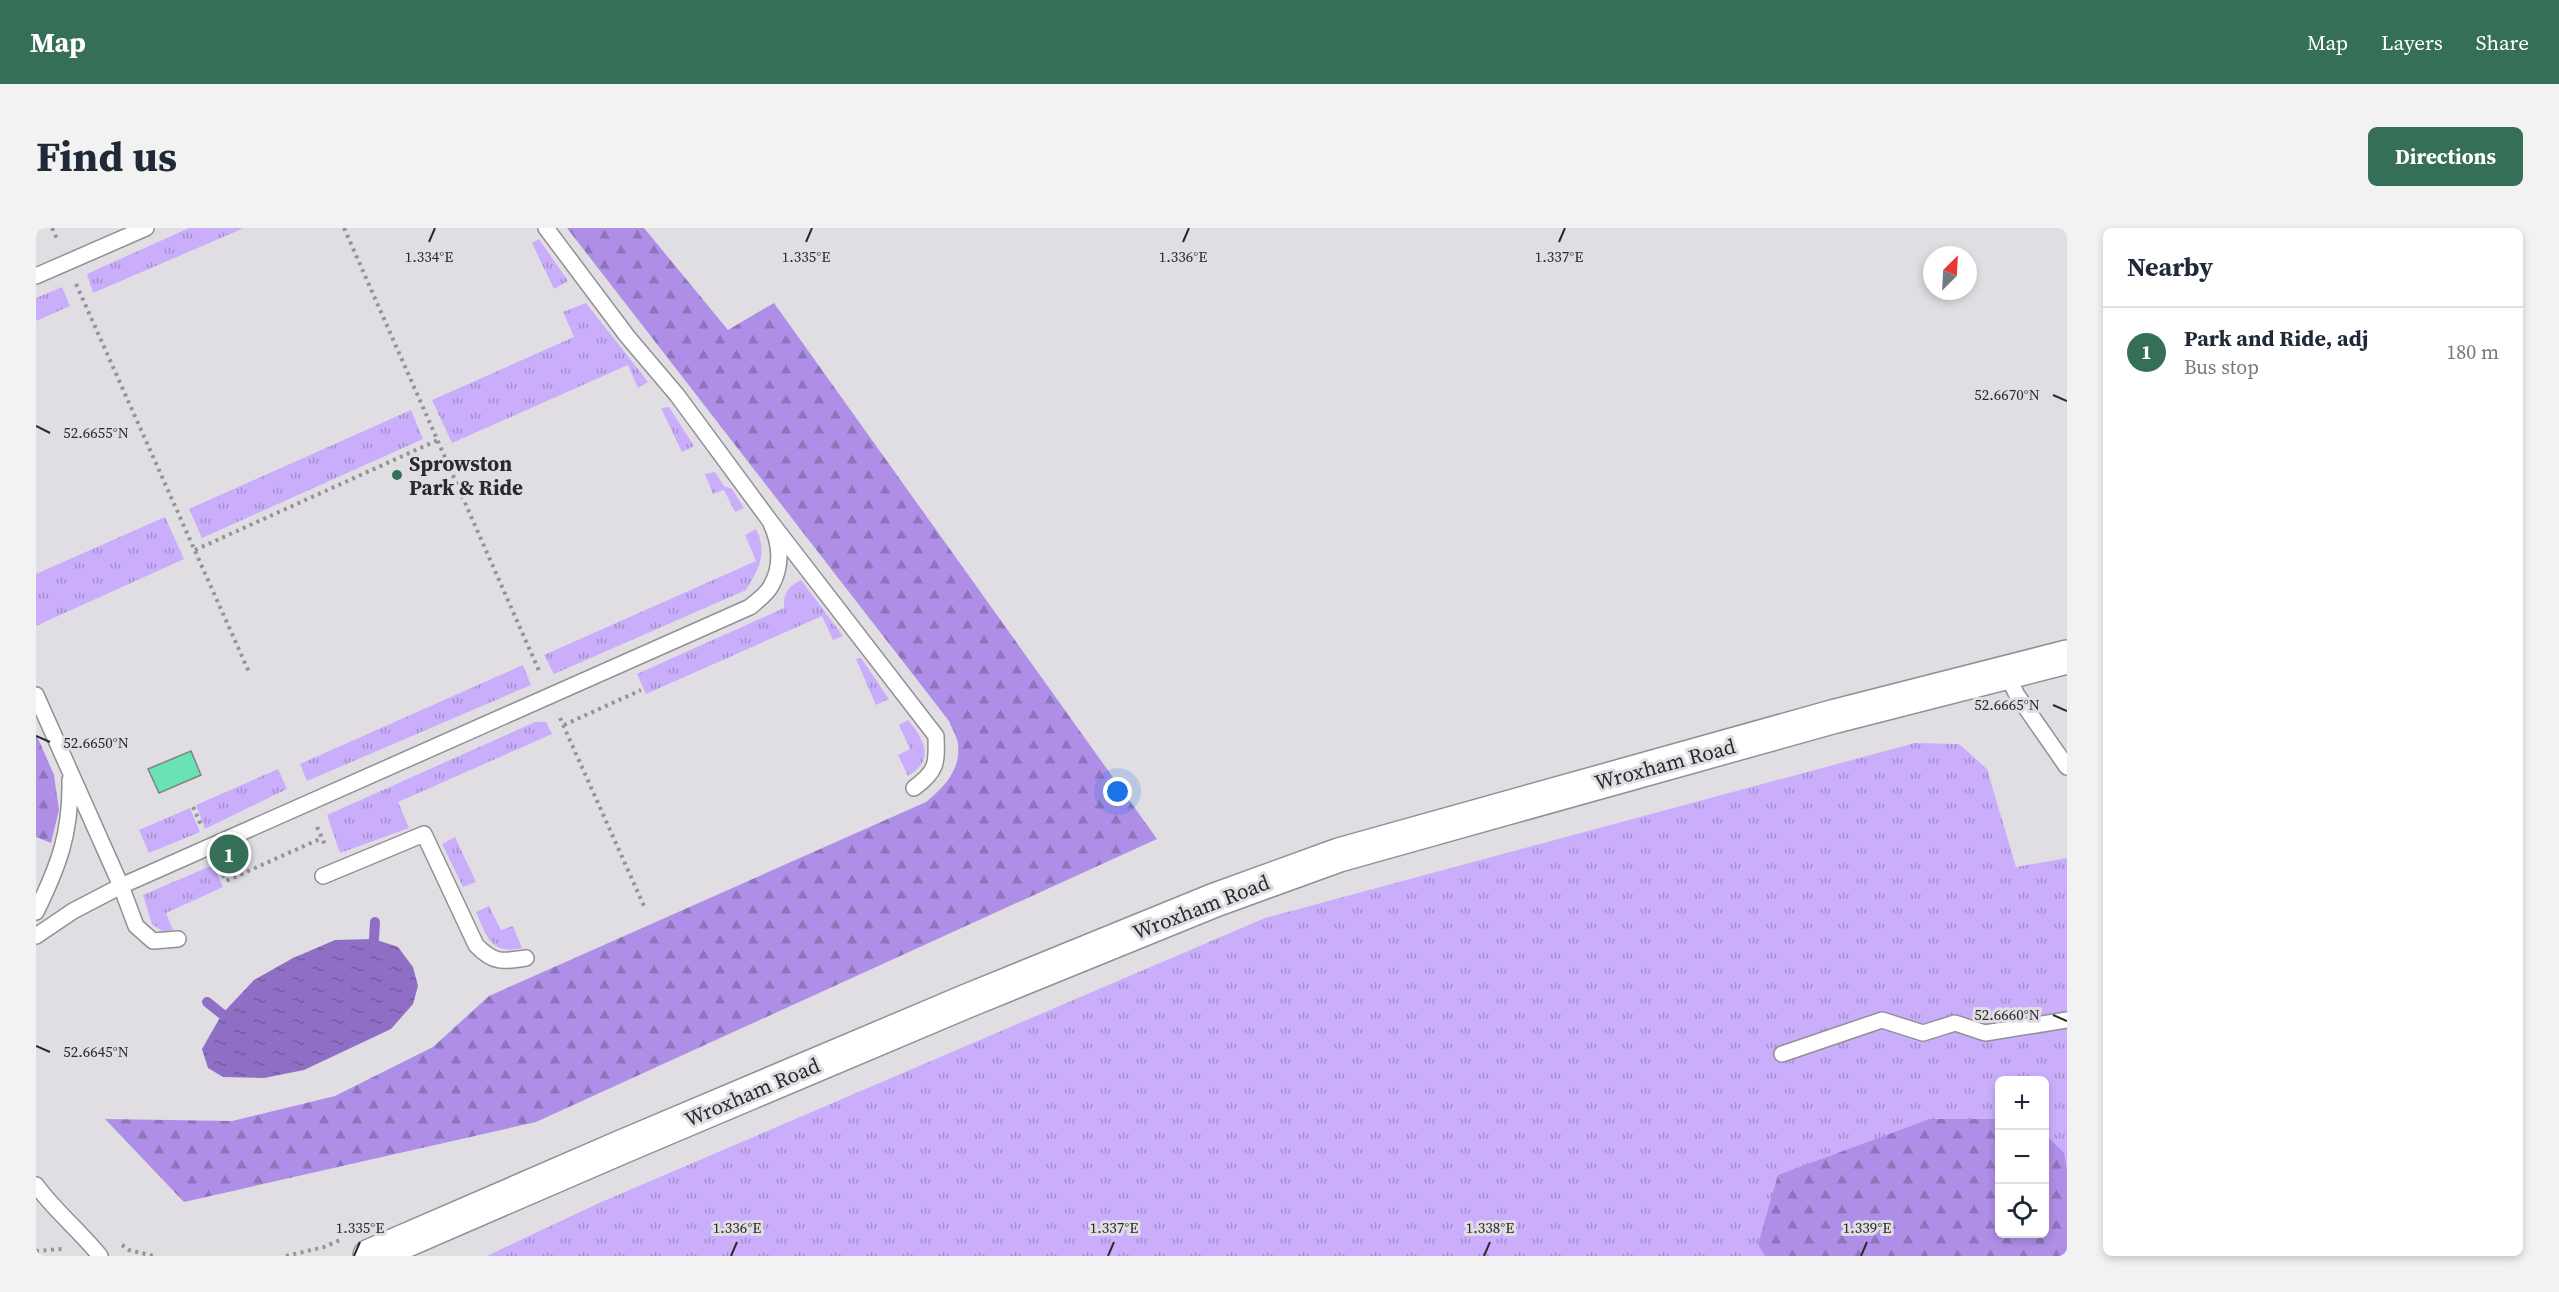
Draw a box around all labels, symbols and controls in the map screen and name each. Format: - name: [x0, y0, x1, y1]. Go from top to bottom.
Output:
- text: Map: [30, 23, 86, 61]
- text: Map: [2307, 28, 2348, 57]
- text: Layers: [2381, 28, 2443, 57]
- text: Share: [2476, 28, 2529, 57]
- text: Find us: [36, 127, 177, 185]
- button: Directions: [2368, 127, 2523, 186]
- text: 1.334°E: [405, 246, 453, 267]
- text: 1.335°E: [782, 246, 830, 267]
- text: 1.336°E: [1159, 246, 1207, 267]
- text: 1.337°E: [1535, 246, 1583, 267]
- north arrow: [1923, 246, 1977, 300]
- text: Nearby: [2127, 249, 2213, 285]
- text: Park and Ride, adj: [2184, 323, 2369, 353]
- text: 1: [2141, 338, 2152, 366]
- text: 180 m: [2446, 338, 2499, 366]
- text: Bus stop: [2184, 353, 2259, 381]
- text: 52.6670°N: [1974, 384, 2040, 405]
- text: 52.6655°N: [63, 422, 129, 443]
- place label: Sprowston Park & Ride: [409, 449, 523, 502]
- marker: Sprowston Park & Ride: [390, 468, 404, 482]
- text: 52.6665°N: [1974, 694, 2040, 715]
- street label: Wroxham Road: [1591, 731, 1739, 797]
- text: 52.6650°N: [63, 732, 129, 753]
- your location: [1103, 777, 1132, 806]
- pin: 1: [210, 832, 248, 876]
- street label: Wroxham Road: [1128, 868, 1274, 946]
- text: 52.6660°N: [1974, 1004, 2040, 1025]
- text: 52.6645°N: [63, 1041, 129, 1062]
- street label: Wroxham Road: [680, 1050, 824, 1134]
- map controls: [1995, 1076, 2049, 1238]
- button: +: [1995, 1076, 2049, 1130]
- button: −: [1995, 1130, 2049, 1184]
- button: locate: [1995, 1184, 2049, 1238]
- text: 1.335°E: [336, 1217, 384, 1238]
- text: 1.336°E: [713, 1217, 761, 1238]
- text: 1.337°E: [1090, 1217, 1138, 1238]
- text: 1.338°E: [1466, 1217, 1514, 1238]
- text: 1.339°E: [1843, 1217, 1891, 1238]

